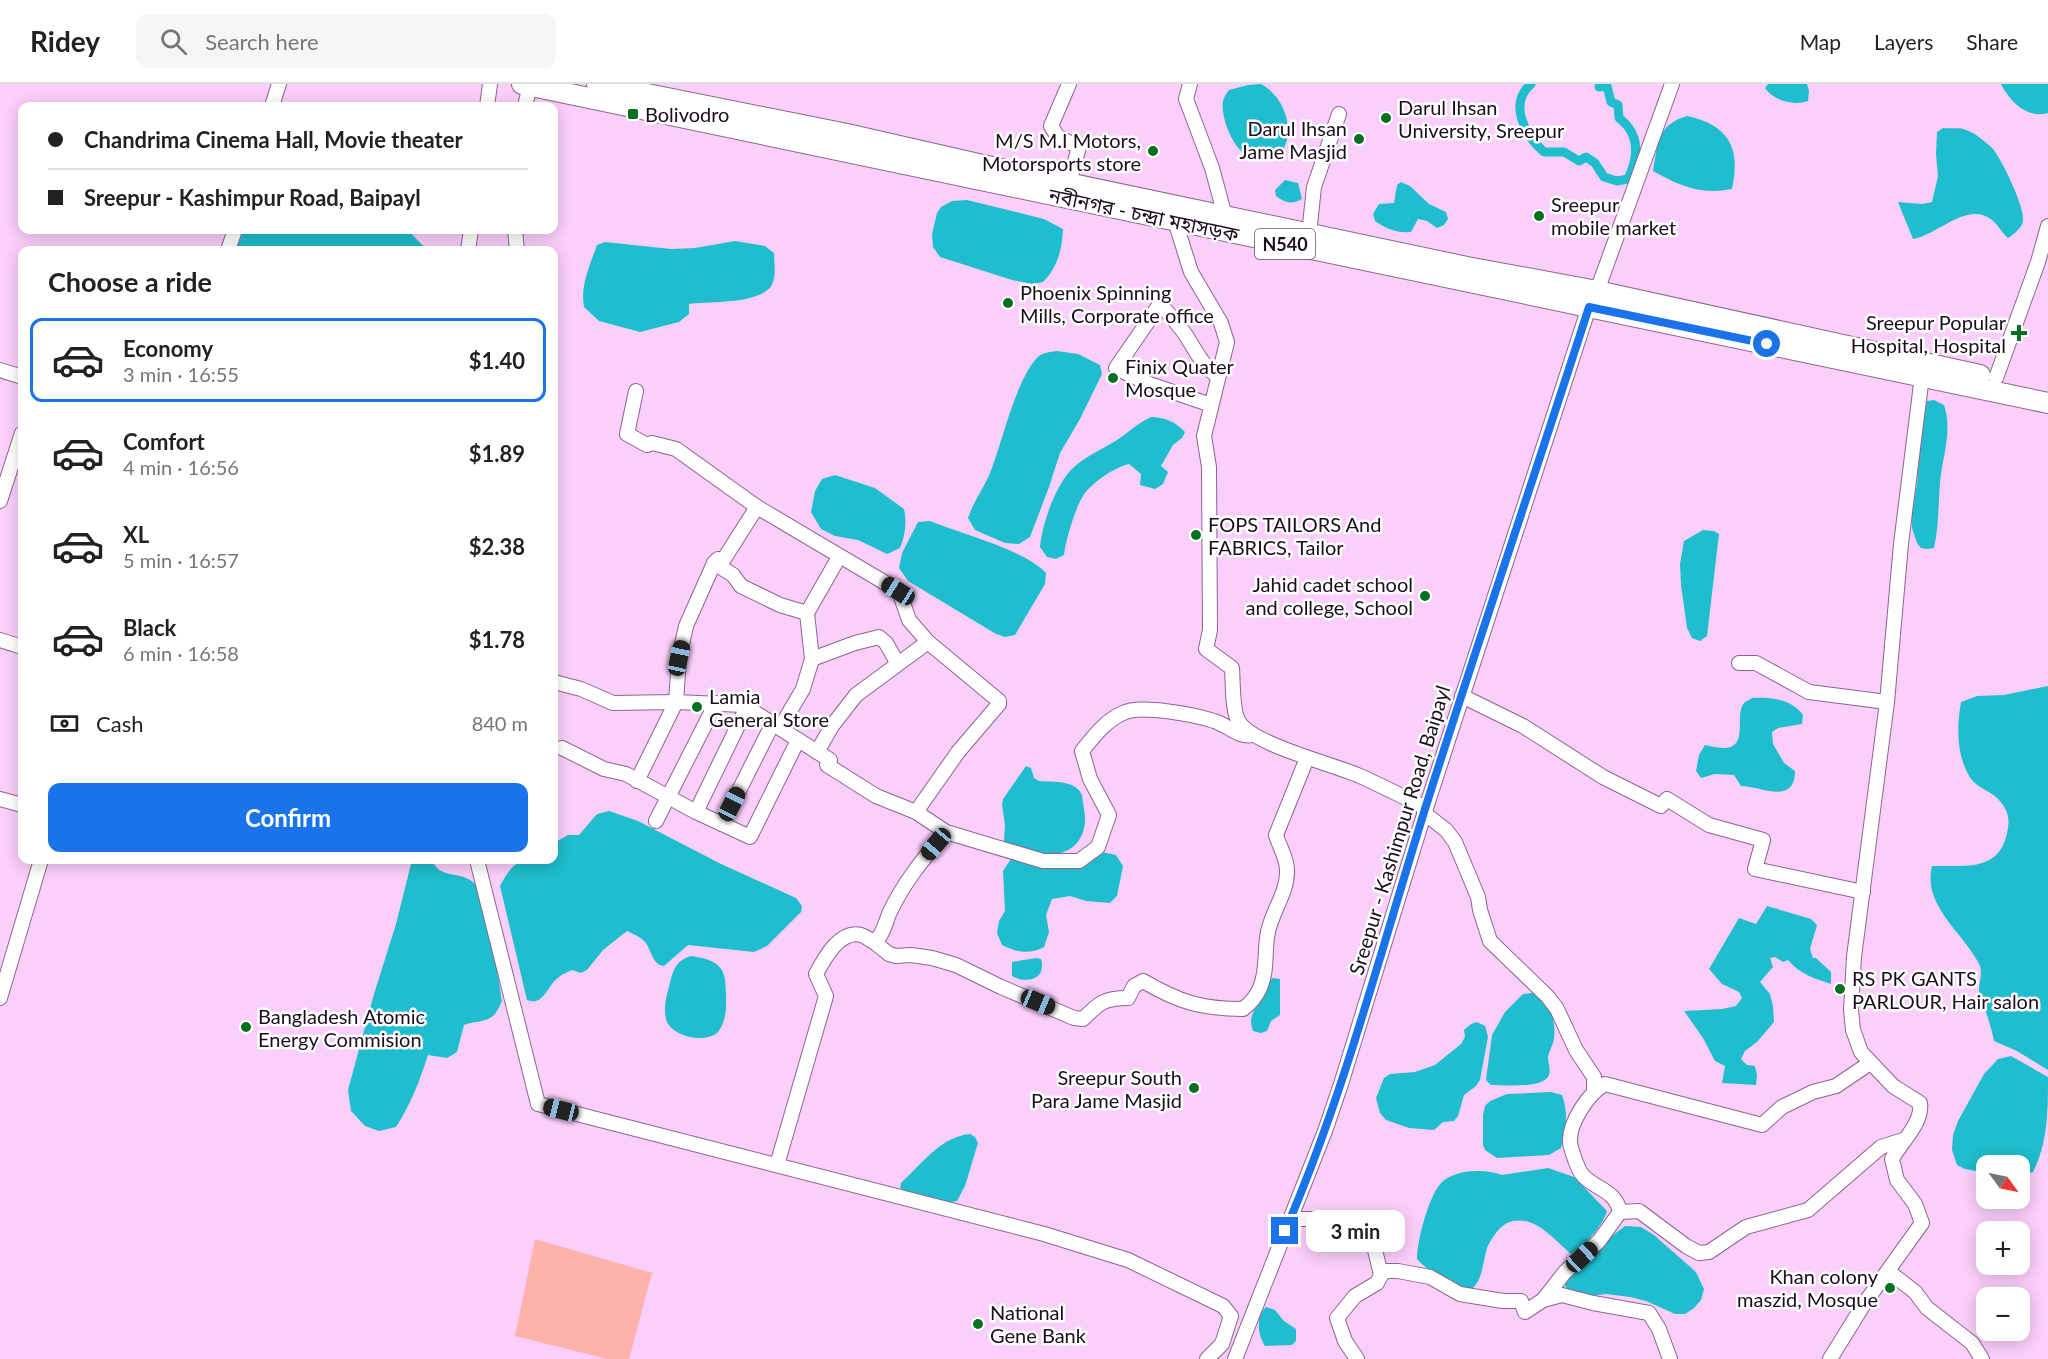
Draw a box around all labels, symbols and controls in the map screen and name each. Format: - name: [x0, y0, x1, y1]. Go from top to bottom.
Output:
- search box: [136, 14, 556, 68]
- text: Ridey: [30, 24, 100, 58]
- icon: search: [157, 25, 190, 58]
- text: Search here: [205, 28, 319, 55]
- text: Map: [1800, 29, 1841, 54]
- text: Layers: [1874, 29, 1933, 54]
- text: Share: [1966, 29, 2018, 54]
- place label: Darul Ihsan University, Sreepur: [1398, 95, 1565, 142]
- place label: Bolivodro: [645, 102, 729, 126]
- marker: Bolivodro: [626, 107, 640, 121]
- marker: Darul Ihsan University, Sreepur: [1379, 111, 1393, 125]
- place label: Darul Ihsan Jame Masjid: [1239, 116, 1347, 163]
- text: Chandrima Cinema Hall, Movie theater: [84, 126, 463, 153]
- place label: M/S M.I Motors, Motorsports store: [982, 128, 1141, 175]
- marker: Darul Ihsan Jame Masjid: [1352, 132, 1366, 146]
- marker: M/S M.I Motors, Motorsports store: [1146, 144, 1160, 158]
- street label: নবীনগর - চন্দ্রা মহাসড়ক: [1046, 182, 1242, 246]
- text: Sreepur - Kashimpur Road, Baipayl: [84, 184, 421, 211]
- place label: Sreepur mobile market: [1551, 192, 1676, 239]
- marker: Sreepur mobile market: [1532, 209, 1546, 223]
- road number: N540: [1255, 229, 1315, 259]
- text: Choose a ride: [48, 265, 212, 298]
- place label: Phoenix Spinning Mills, Corporate office: [1020, 280, 1214, 327]
- marker: Phoenix Spinning Mills, Corporate office: [1001, 296, 1015, 310]
- place label: Sreepur Popular Hospital, Hospital: [1851, 310, 2007, 357]
- marker: Sreepur Popular Hospital, Hospital: [2010, 324, 2028, 342]
- route start: [1753, 330, 1780, 357]
- icon: car: [51, 333, 105, 387]
- text: Economy: [123, 335, 213, 362]
- text: $1.40: [469, 347, 525, 374]
- place label: Finix Quater Mosque: [1125, 354, 1235, 401]
- text: 3 min · 16:55: [123, 362, 239, 386]
- marker: Finix Quater Mosque: [1106, 371, 1120, 385]
- icon: car: [51, 426, 105, 480]
- text: Comfort: [123, 428, 205, 455]
- text: $1.89: [469, 440, 525, 467]
- text: 4 min · 16:56: [123, 455, 239, 479]
- place label: FOPS TAILORS And FABRICS, Tailor: [1208, 512, 1381, 559]
- icon: car: [51, 519, 105, 573]
- text: XL: [123, 521, 149, 548]
- marker: FOPS TAILORS And FABRICS, Tailor: [1189, 528, 1203, 542]
- text: $2.38: [469, 533, 525, 560]
- text: 5 min · 16:57: [123, 548, 239, 572]
- place label: Jahid cadet school and college, School: [1246, 572, 1413, 619]
- car: [878, 574, 918, 608]
- marker: Jahid cadet school and college, School: [1418, 589, 1432, 603]
- icon: car: [51, 612, 105, 666]
- text: Black: [123, 614, 176, 641]
- text: $1.78: [469, 626, 525, 653]
- car: [666, 639, 692, 677]
- text: 6 min · 16:58: [123, 641, 239, 665]
- street label: Sreepur - Kashimpur Road, Baipayl: [1343, 682, 1455, 978]
- place label: Lamia General Store: [709, 684, 829, 731]
- marker: Lamia General Store: [690, 700, 704, 714]
- icon: cash: [48, 707, 81, 740]
- text: Cash: [96, 710, 143, 737]
- text: 840 m: [472, 711, 528, 735]
- button: Confirm: [48, 783, 528, 852]
- car: [716, 784, 748, 824]
- car: [918, 824, 954, 864]
- place label: RS PK GANTS PARLOUR, Hair salon: [1852, 966, 2039, 1013]
- marker: RS PK GANTS PARLOUR, Hair salon: [1833, 982, 1847, 996]
- car: [1018, 987, 1058, 1017]
- place label: Bangladesh Atomic Energy Commision: [258, 1004, 426, 1051]
- marker: Bangladesh Atomic Energy Commision: [239, 1020, 253, 1034]
- place label: Sreepur South Para Jame Masjid: [1031, 1065, 1182, 1112]
- marker: Sreepur South Para Jame Masjid: [1187, 1081, 1201, 1095]
- car: [541, 1097, 581, 1123]
- north arrow: [1976, 1155, 2030, 1209]
- map controls: [1976, 1155, 2030, 1341]
- callout: 3 min: [1306, 1210, 1405, 1252]
- route end: [1271, 1217, 1298, 1244]
- text: 3 min: [1331, 1219, 1380, 1243]
- button: +: [1976, 1221, 2030, 1275]
- car: [1563, 1238, 1601, 1276]
- place label: Khan colony maszid, Mosque: [1737, 1264, 1879, 1311]
- marker: Khan colony maszid, Mosque: [1883, 1281, 1897, 1295]
- button: −: [1976, 1287, 2030, 1341]
- place label: National Gene Bank: [990, 1300, 1087, 1347]
- marker: National Gene Bank: [971, 1317, 985, 1331]

